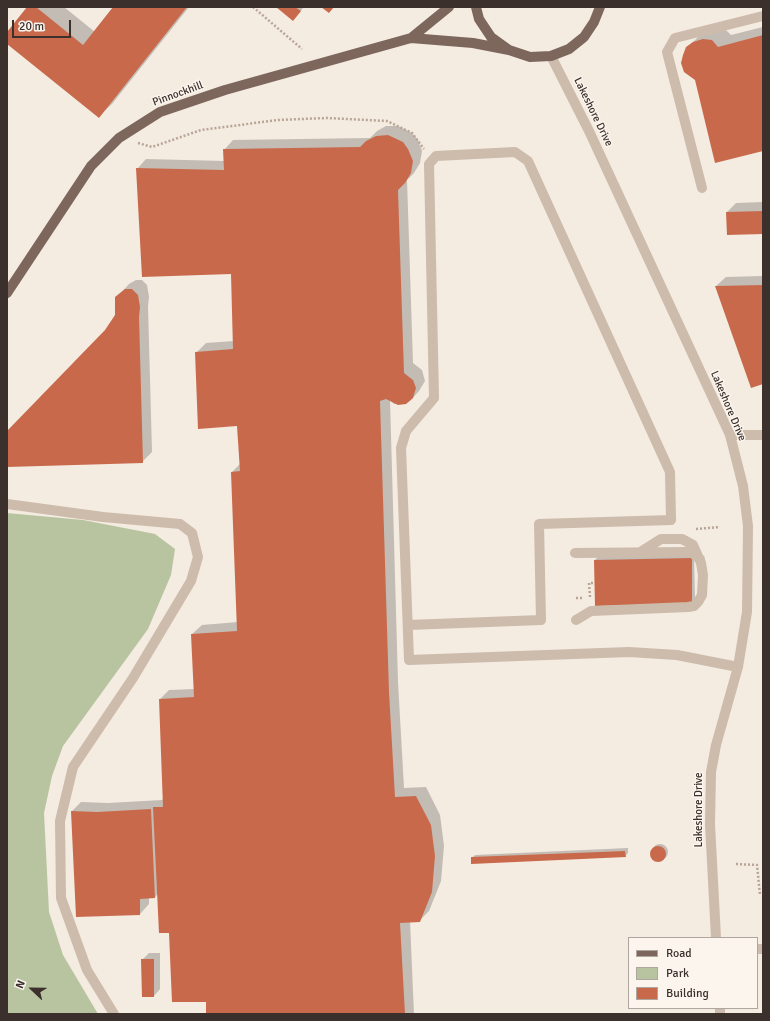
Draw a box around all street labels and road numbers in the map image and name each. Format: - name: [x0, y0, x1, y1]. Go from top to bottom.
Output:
- street label: Lakeshore Drive: [571, 75, 615, 149]
- street label: Pinnockhill: [151, 79, 205, 109]
- street label: Lakeshore Drive: [707, 369, 749, 443]
- street label: Lakeshore Drive: [692, 773, 706, 847]

